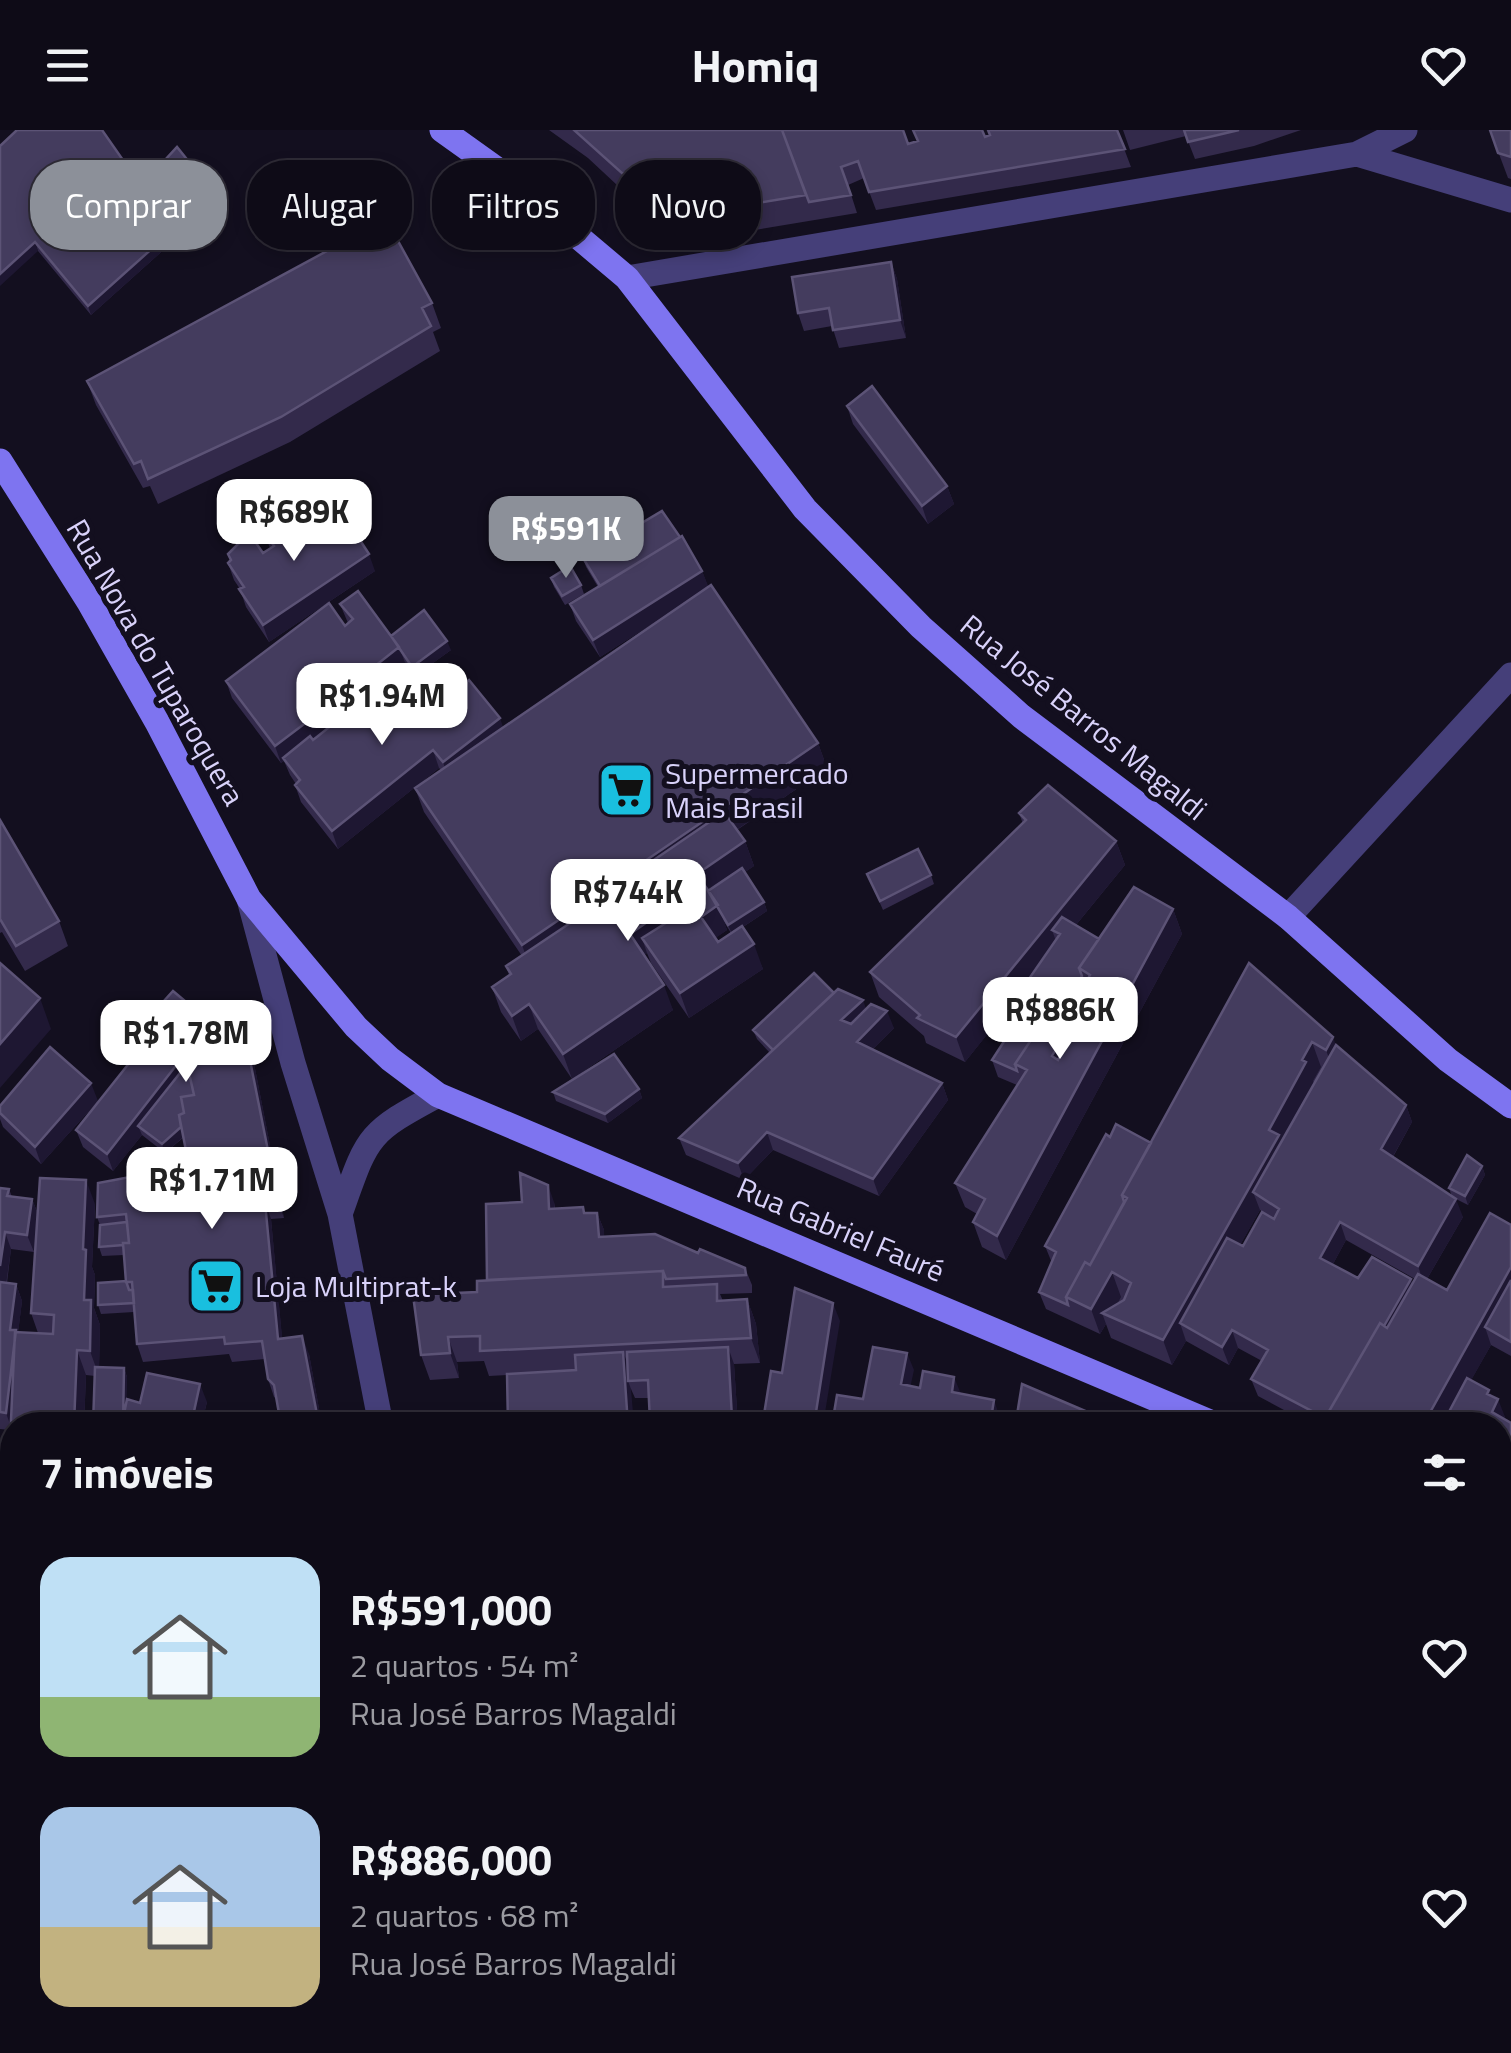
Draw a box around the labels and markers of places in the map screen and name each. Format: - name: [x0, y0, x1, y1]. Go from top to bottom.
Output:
- pin: R$689K: [213, 479, 375, 564]
- pin: R$591K: [485, 496, 647, 581]
- pin: R$1.94M: [290, 663, 474, 748]
- place label: Supermercado Mais Brasil: [665, 750, 849, 830]
- supermarket icon: Supermercado Mais Brasil: [596, 760, 656, 820]
- pin: R$744K: [547, 859, 709, 944]
- pin: R$886K: [979, 977, 1141, 1062]
- pin: R$1.78M: [94, 1000, 278, 1085]
- pin: R$1.71M: [120, 1147, 304, 1232]
- supermarket icon: Loja Multiprat-k: [186, 1256, 246, 1316]
- place label: Loja Multiprat-k: [255, 1263, 457, 1309]

